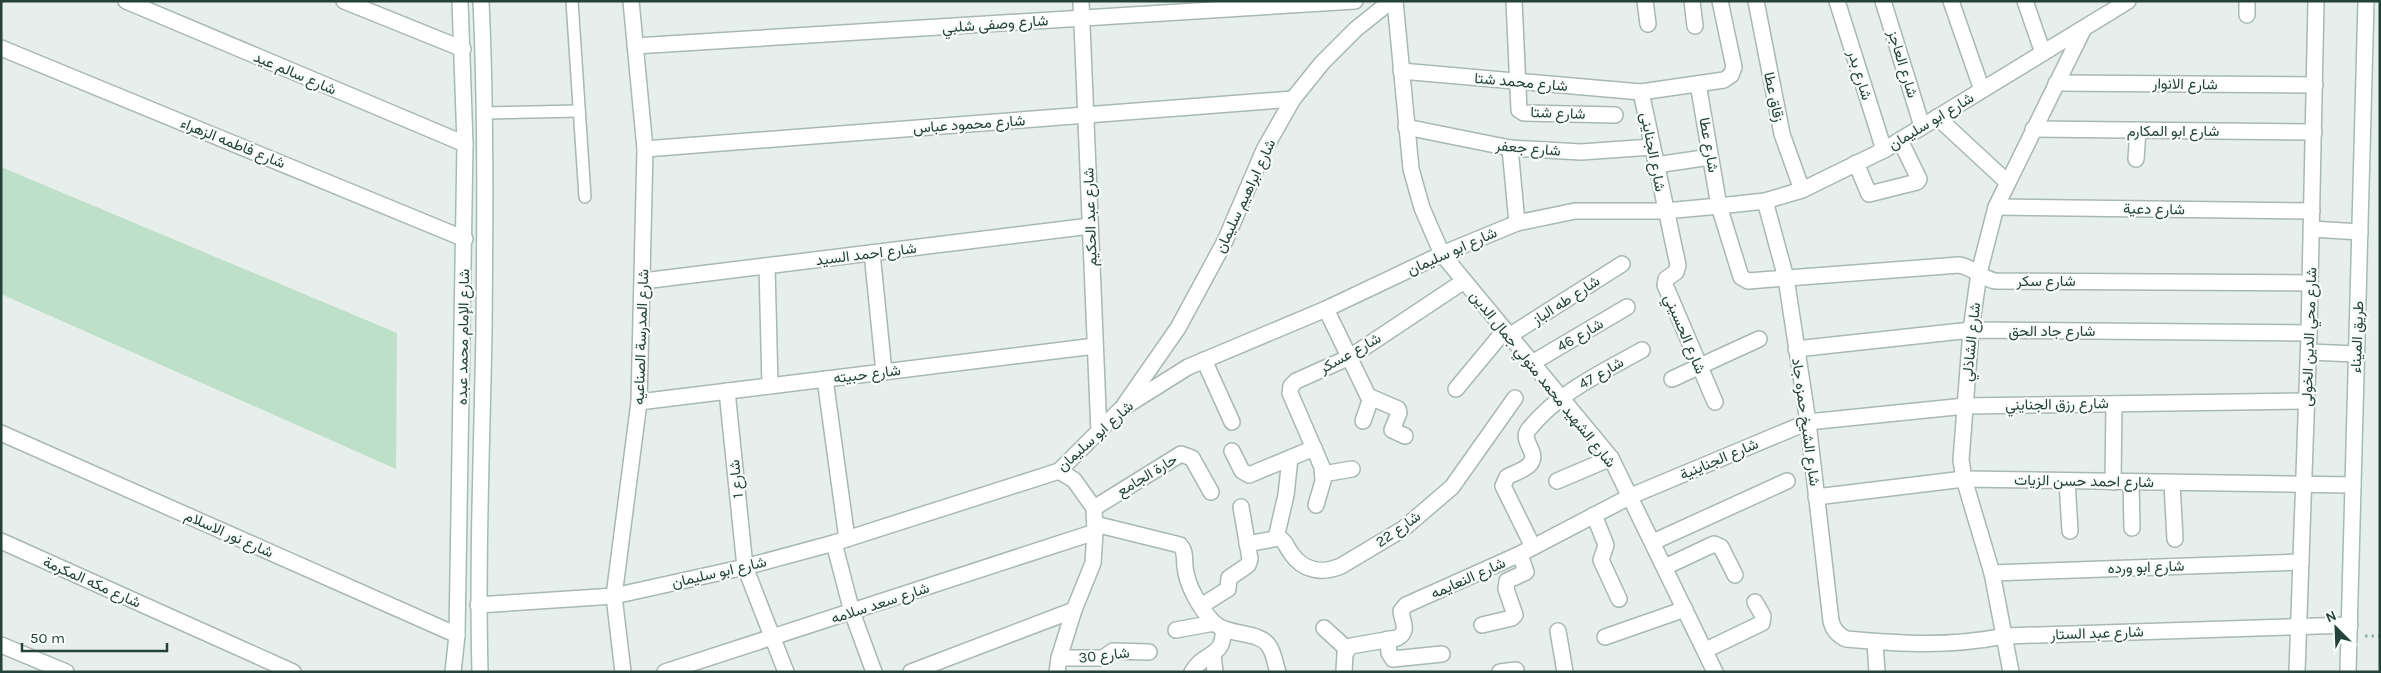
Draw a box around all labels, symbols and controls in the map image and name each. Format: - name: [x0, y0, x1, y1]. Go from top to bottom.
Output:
- street label: شارع وصفى شلبي: [941, 11, 1049, 41]
- street label: شارع العاجز: [1882, 27, 1922, 101]
- street label: شارع سالم عيد: [250, 47, 339, 100]
- street label: شارع بدر: [1842, 47, 1876, 103]
- street label: شارع محمد شتا: [1473, 69, 1569, 97]
- street label: زقاق عطا: [1760, 70, 1788, 124]
- street label: شارع الانوار: [2151, 74, 2218, 96]
- street label: شارع ابو سليمان: [1885, 88, 1978, 155]
- street label: شارع شتا: [1530, 103, 1586, 125]
- street label: شارع محمود عباس: [912, 111, 1026, 139]
- street label: شارع الجناينى: [1635, 111, 1670, 194]
- street label: شارع فاطمه الزهراء: [177, 114, 288, 174]
- street label: شارع عطا: [1693, 116, 1723, 174]
- street label: شارع ابو المكارم: [2127, 122, 2220, 142]
- street label: شارع ابراهيم سليمان: [1211, 136, 1281, 257]
- street label: شارع جعفر: [1493, 136, 1562, 162]
- street label: شارع عبد الحكيم: [1079, 167, 1103, 267]
- street label: شارع دعية: [2123, 199, 2185, 221]
- street label: شارع ابو سليمان: [1404, 223, 1501, 281]
- street label: شارع احمد السيد: [815, 239, 918, 271]
- street label: شارع محي الدين الخولى: [2298, 267, 2324, 407]
- street label: شارع الإمام محمد عبده: [453, 268, 475, 405]
- street label: شارع المدرسة الصناعيه: [630, 269, 654, 405]
- street label: شارع طه الباز: [1528, 271, 1604, 331]
- street label: شارع سكر: [2015, 272, 2076, 292]
- street label: شارع الشهيد محمد متولي جمال الدين: [1463, 287, 1620, 474]
- street label: شارع الحسيني: [1656, 292, 1710, 378]
- street label: طريق الميناء: [2347, 300, 2368, 373]
- street label: شارع الشاذلي: [1958, 301, 1988, 383]
- street label: شارع 46: [1554, 314, 1608, 357]
- street label: شارع جاد الحق: [2009, 322, 2096, 342]
- street label: شارع عسكر: [1315, 329, 1385, 380]
- street label: شارع 47: [1575, 353, 1628, 395]
- street label: شارع الشيخ حمزه جاد: [1786, 357, 1824, 488]
- street label: شارع حبيته: [832, 361, 902, 389]
- street label: شارع رزق الجنايني: [2005, 394, 2109, 418]
- street label: شارع ابو سليمان: [1053, 397, 1138, 476]
- street label: شارع الجناينية: [1677, 434, 1762, 485]
- street label: حارة الجامع: [1113, 450, 1182, 502]
- street label: شارع 1: [725, 458, 749, 499]
- street label: شارع احمد حسن الزيات: [2014, 471, 2154, 493]
- street label: شارع نور الاسلام: [181, 506, 276, 563]
- street label: شارع 22: [1372, 507, 1425, 553]
- street label: شارع مكه المكرمة: [39, 552, 144, 614]
- street label: شارع ابو سليمان: [670, 552, 769, 594]
- street label: شارع النعايمه: [1428, 553, 1509, 604]
- street label: شارع ابو ورده: [2107, 557, 2185, 579]
- street label: شارع سعد سلامه: [829, 579, 932, 629]
- north arrow: [2311, 603, 2361, 653]
- text: N: [2323, 607, 2339, 626]
- scale bar: [22, 620, 168, 652]
- street label: شارع عبد الستار: [2049, 622, 2144, 646]
- text: 50 m: [30, 629, 65, 647]
- street label: شارع 30: [1077, 643, 1131, 669]

